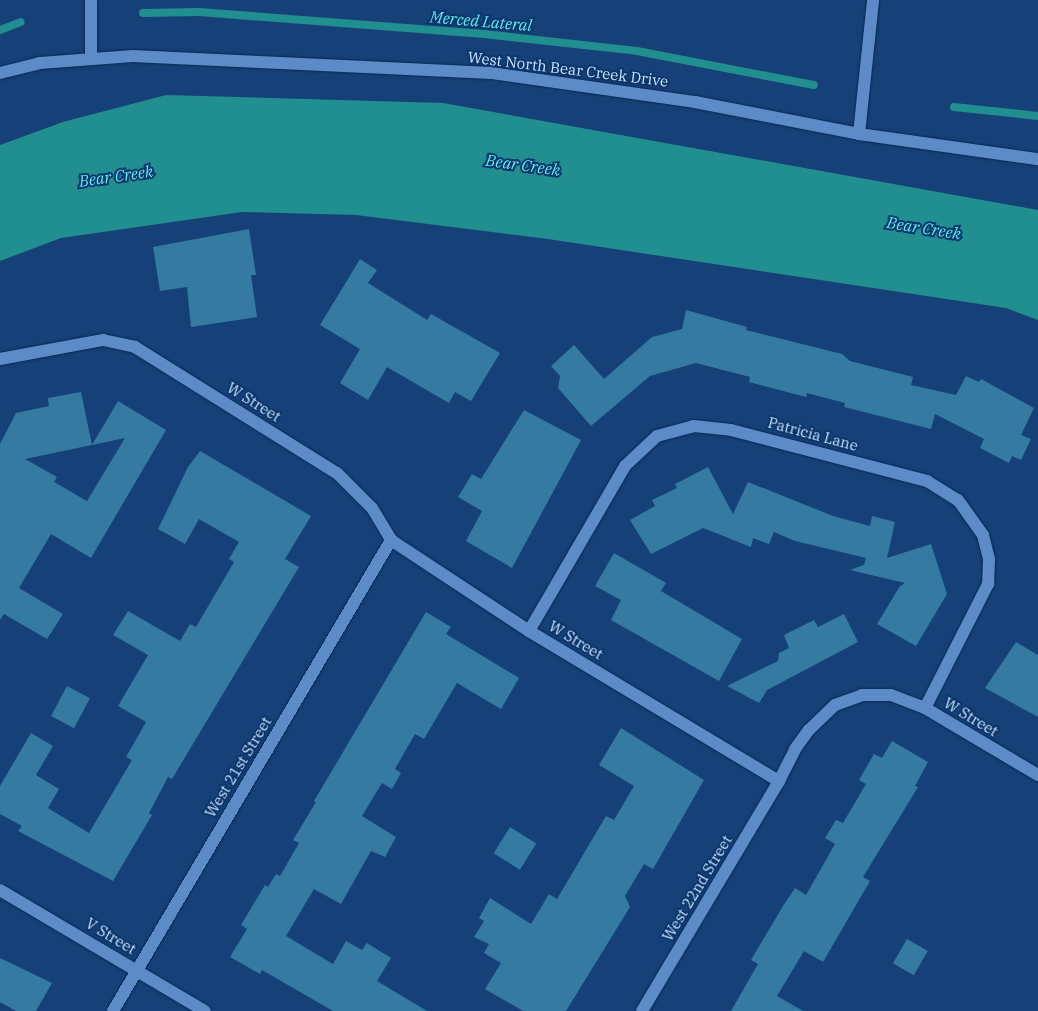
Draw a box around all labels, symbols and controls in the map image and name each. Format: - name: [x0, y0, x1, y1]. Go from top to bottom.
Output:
- water label: Merced Lateral: [429, 7, 533, 35]
- street label: West North Bear Creek Drive: [467, 48, 669, 90]
- water label: Bear Creek: [485, 150, 561, 180]
- water label: Bear Creek: [78, 161, 154, 191]
- water label: Bear Creek: [885, 213, 963, 243]
- street label: W Street: [224, 378, 284, 426]
- street label: Patricia Lane: [766, 413, 860, 455]
- street label: W Street: [546, 617, 606, 663]
- street label: W Street: [941, 694, 1001, 740]
- street label: West 21st Street: [201, 714, 275, 820]
- street label: West 22nd Street: [658, 832, 736, 944]
- street label: V Street: [83, 914, 139, 958]

